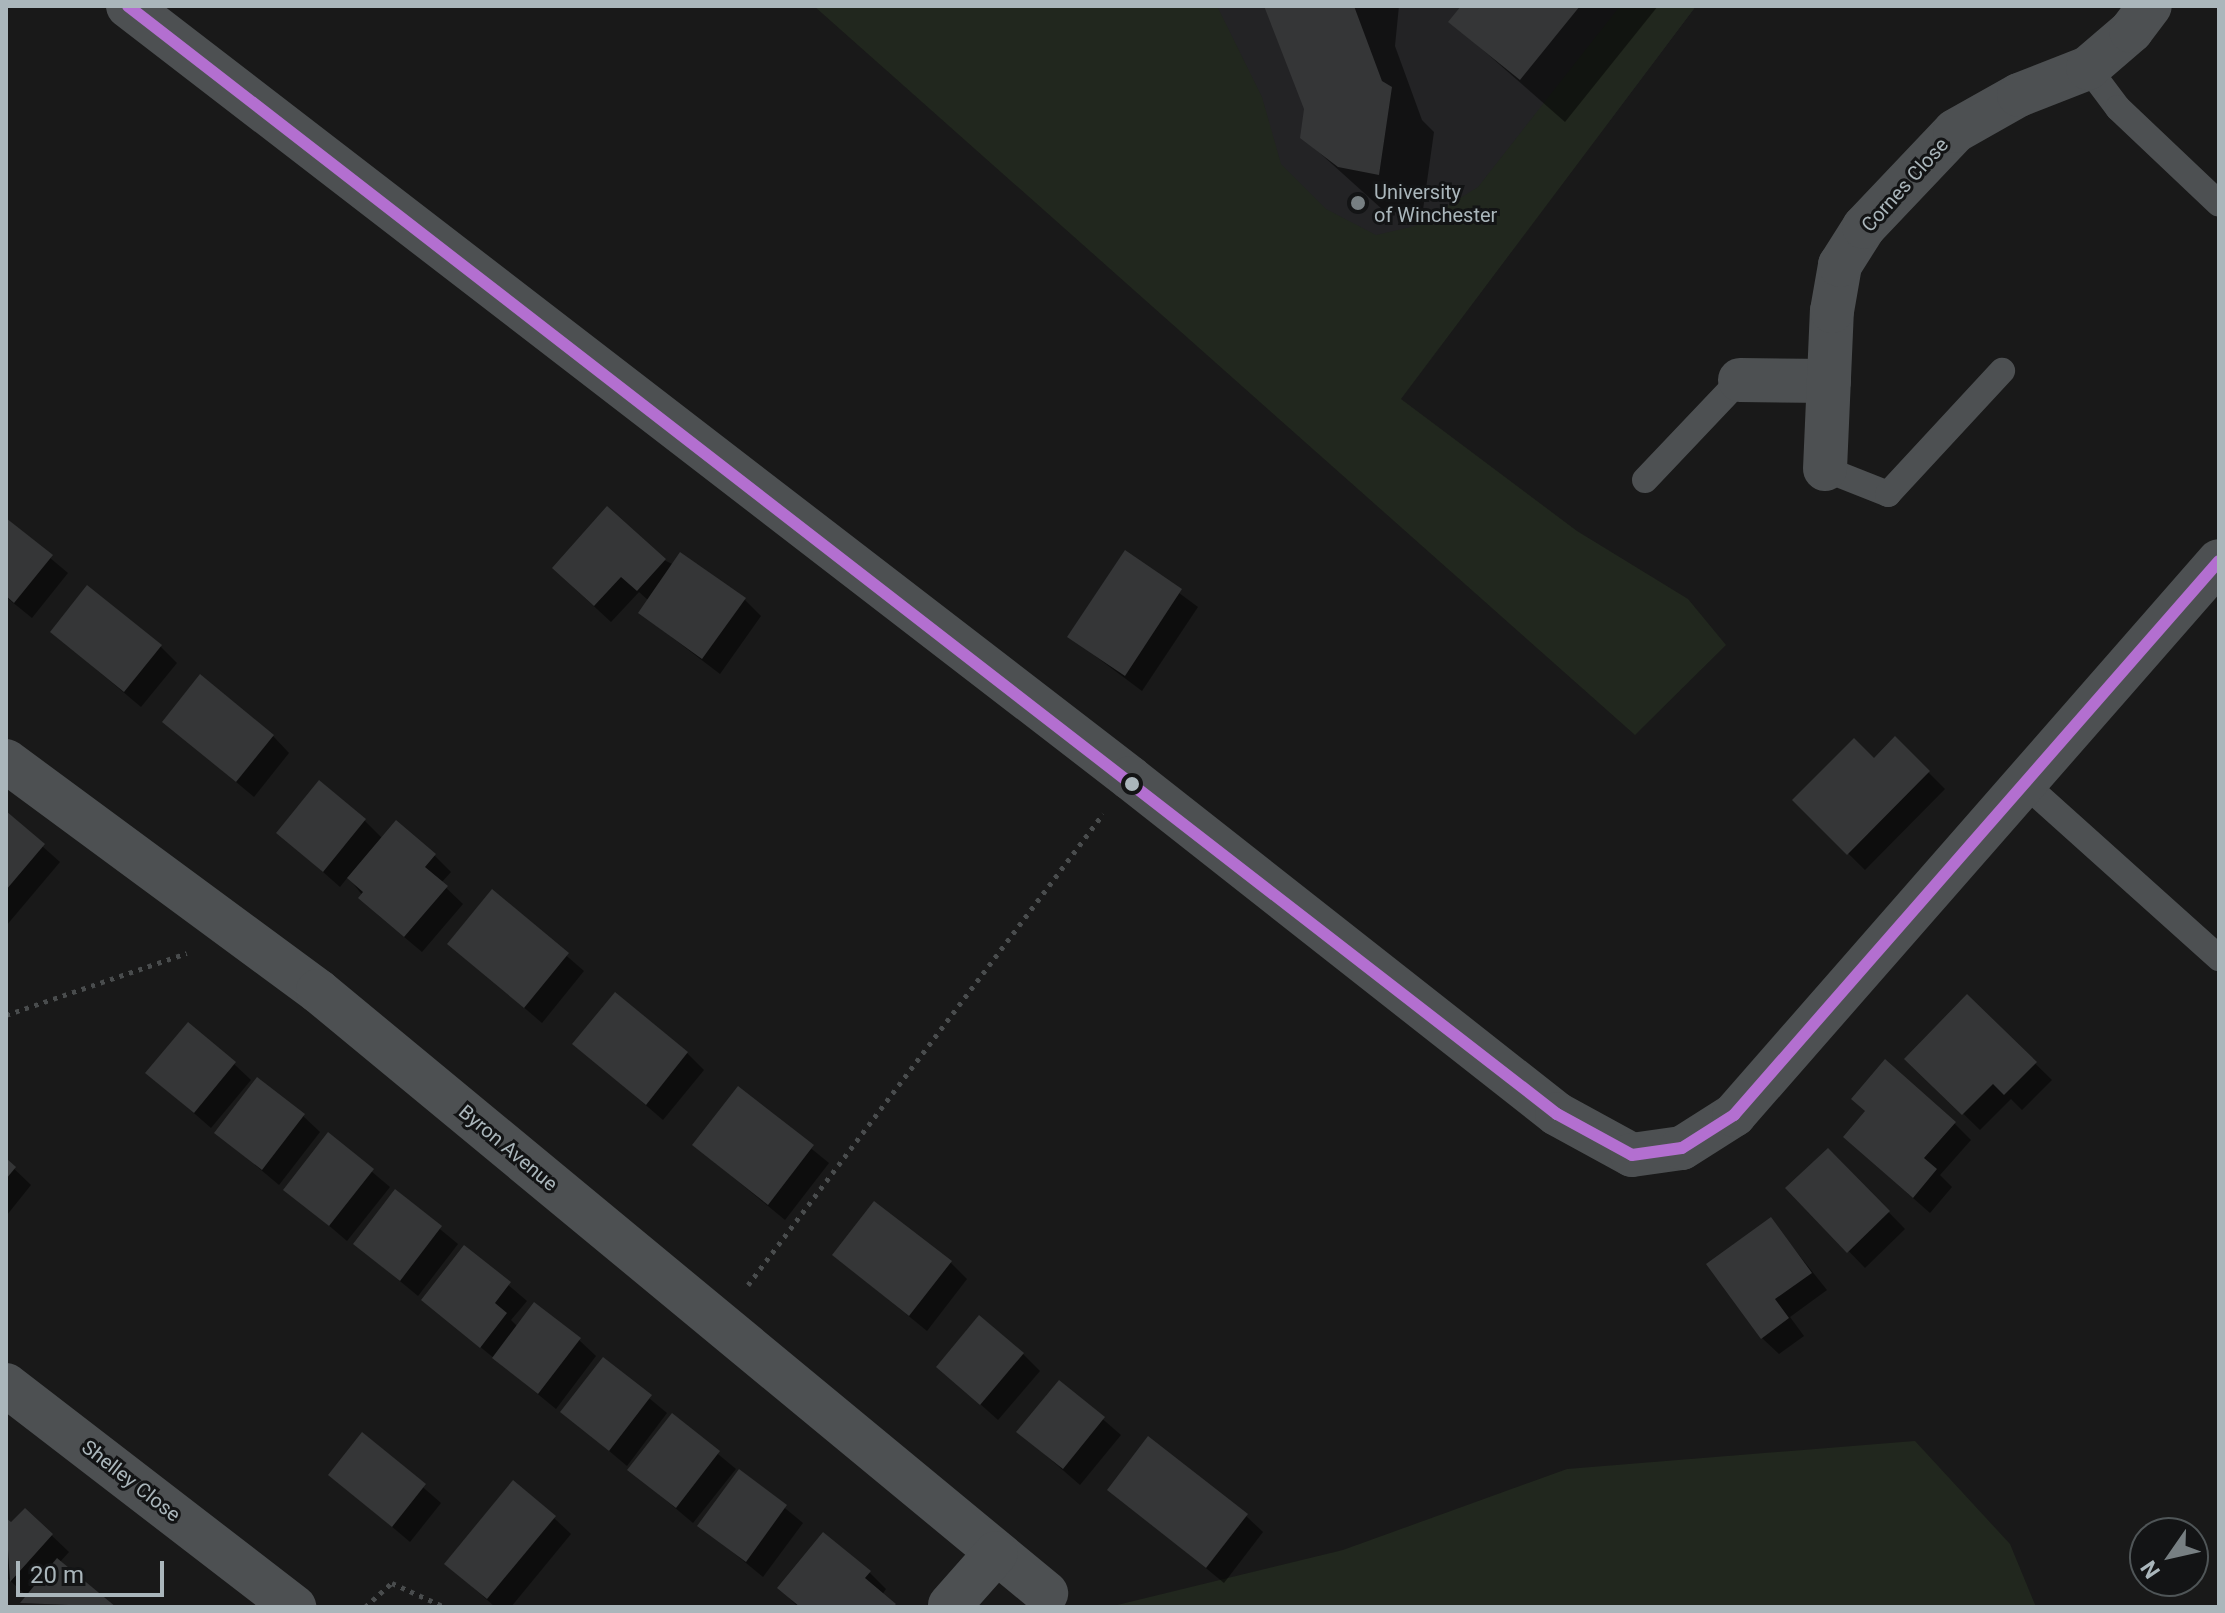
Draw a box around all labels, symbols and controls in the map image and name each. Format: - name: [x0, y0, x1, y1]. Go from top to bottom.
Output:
- street label: Cornes Close: [1856, 133, 1954, 237]
- place label: University of Winchester: [1374, 180, 1497, 227]
- marker: University of Winchester: [1349, 194, 1367, 212]
- unlabelled marker: [1124, 776, 1140, 792]
- street label: Byron Avenue: [454, 1100, 562, 1196]
- street label: Shelley Close: [77, 1435, 185, 1527]
- north arrow: [2129, 1517, 2209, 1597]
- scale bar: [20, 1545, 168, 1595]
- text: N: [2136, 1556, 2165, 1583]
- text: 20 m: [30, 1561, 84, 1589]

